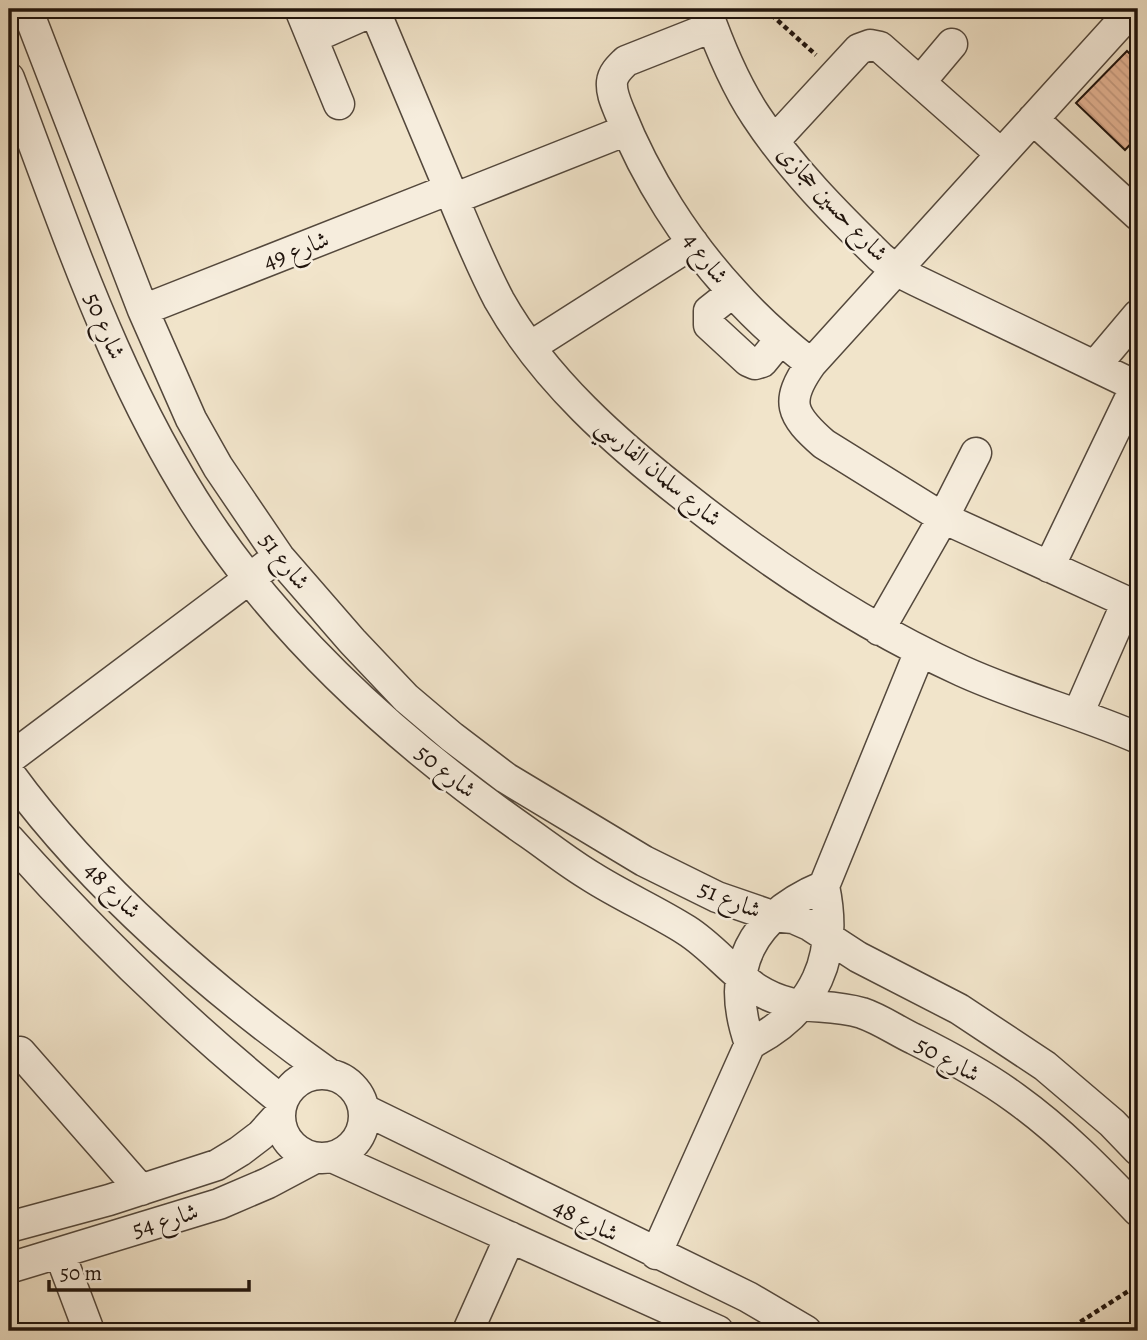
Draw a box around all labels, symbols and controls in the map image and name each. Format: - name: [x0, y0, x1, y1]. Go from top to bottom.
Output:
- street label: شارع حسين حجازى: [768, 138, 896, 271]
- street label: شارع 49: [258, 223, 335, 281]
- street label: شارع 4: [673, 225, 736, 293]
- street label: شارع 50: [73, 288, 133, 366]
- street label: شارع سلمان الفارسي: [586, 410, 729, 539]
- street label: شارع 51: [249, 526, 318, 599]
- street label: شارع 50: [406, 737, 483, 808]
- street label: شارع 48: [74, 854, 149, 929]
- street label: شارع 51: [692, 872, 766, 930]
- street label: شارع 50: [908, 1028, 986, 1093]
- street label: شارع 48: [546, 1191, 624, 1253]
- street label: شارع 54: [128, 1195, 203, 1249]
- scale bar: [49, 1249, 248, 1293]
- text: 50 m: [60, 1259, 102, 1287]

